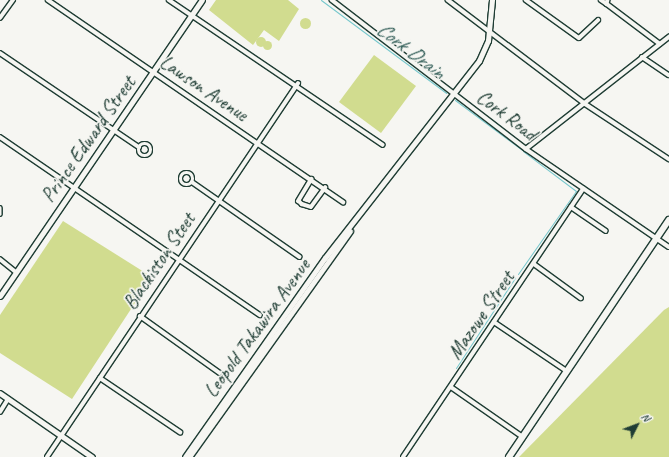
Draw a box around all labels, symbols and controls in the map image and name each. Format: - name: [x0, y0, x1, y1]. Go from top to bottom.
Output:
- water label: Cork Drain: [371, 16, 451, 84]
- street label: Lawson Avenue: [155, 50, 253, 126]
- street label: Prince Edward Street: [35, 71, 141, 207]
- street label: Cork Road: [472, 85, 542, 145]
- street label: Blackiston Steet: [118, 208, 200, 314]
- street label: Leopold Takawira Avenue: [199, 254, 315, 402]
- street label: Mazowe Street: [443, 266, 519, 364]
- north arrow: [617, 405, 657, 445]
- text: N: [638, 410, 653, 424]

